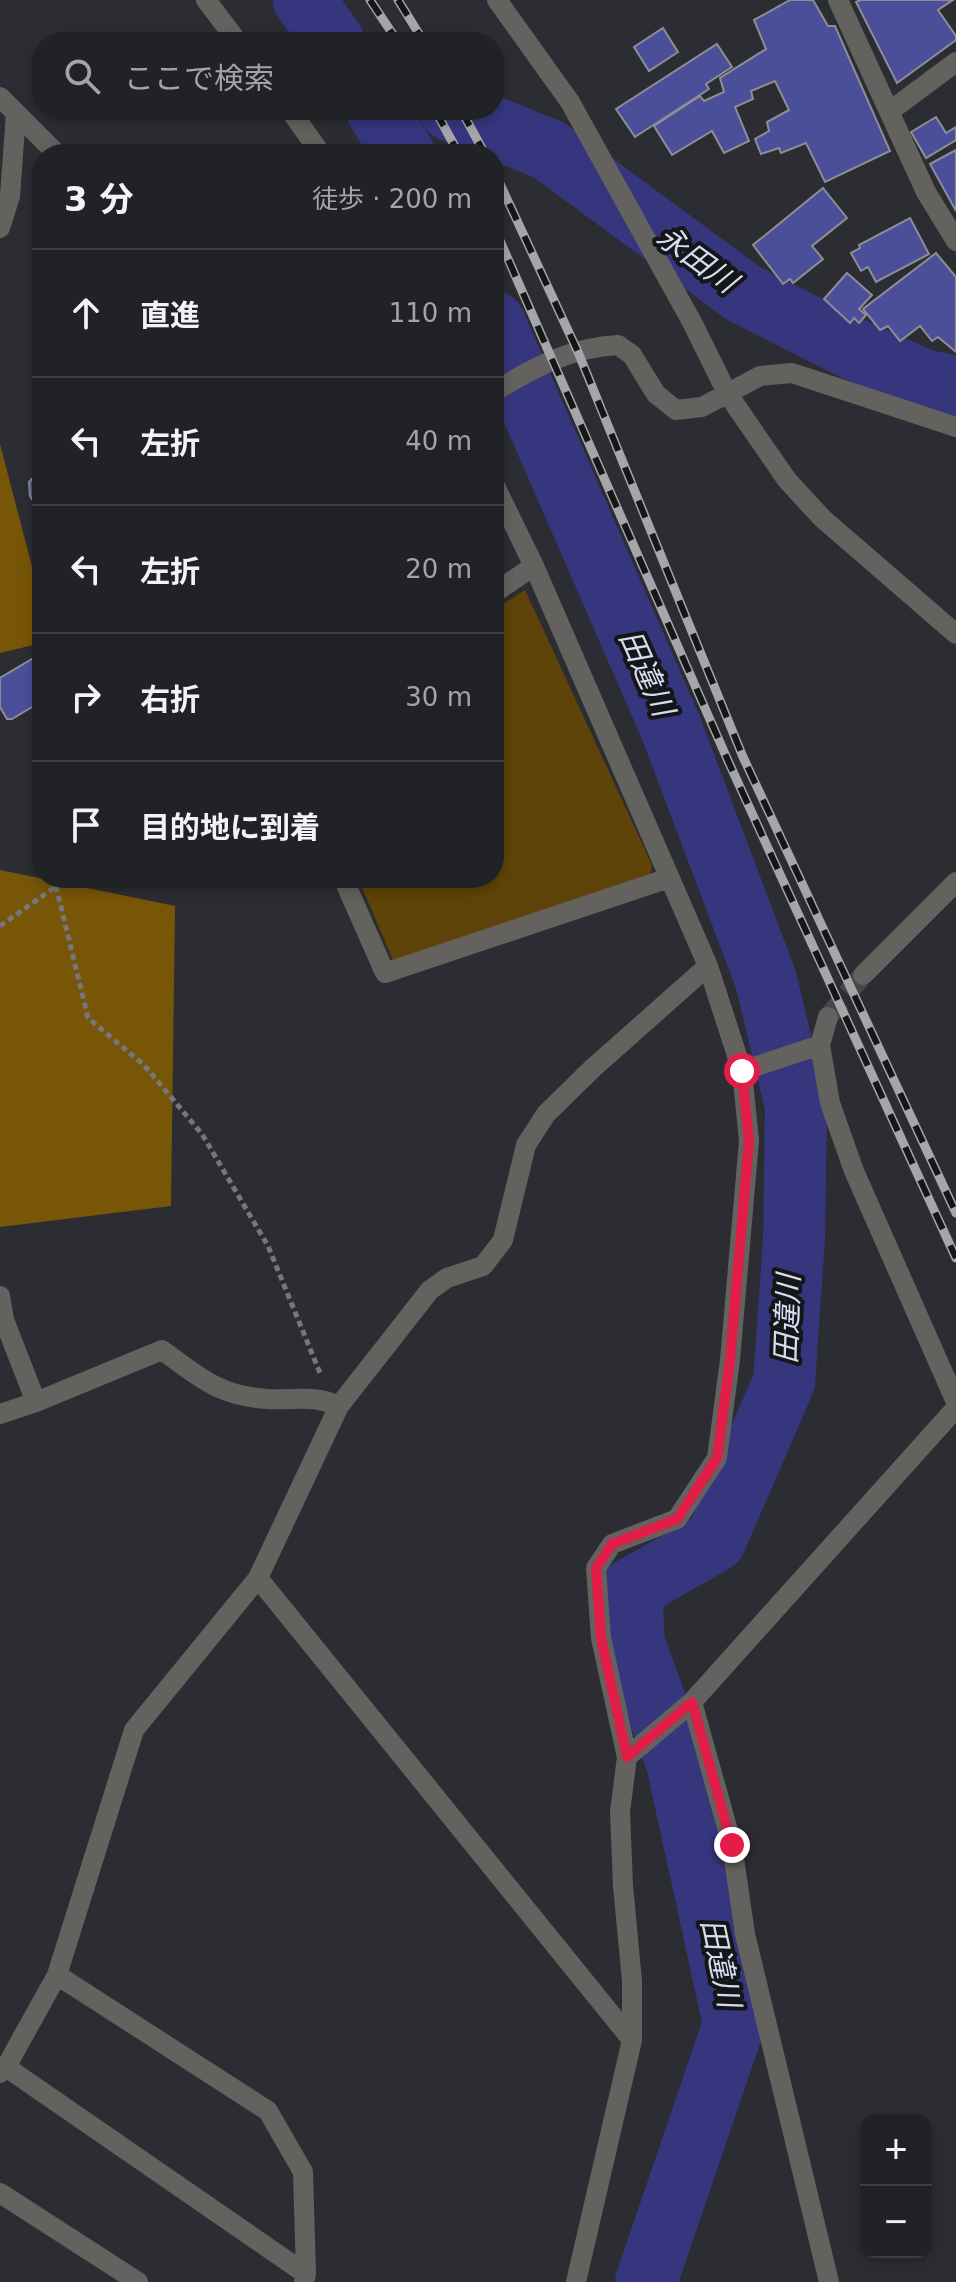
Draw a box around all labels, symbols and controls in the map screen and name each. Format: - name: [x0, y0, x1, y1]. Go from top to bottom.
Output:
- search box: [32, 32, 504, 120]
- icon: search: [60, 54, 104, 98]
- text: ここで検索: [124, 61, 274, 96]
- text: 3 分: [64, 179, 134, 219]
- text: 徒歩 · 200 m: [312, 184, 472, 214]
- water label: 永田川: [650, 218, 746, 301]
- icon: ahead: [64, 291, 108, 335]
- text: 直進: [140, 298, 200, 333]
- text: 110 m: [389, 298, 472, 328]
- icon: left: [64, 419, 108, 463]
- text: 左折: [140, 426, 200, 461]
- text: 40 m: [405, 426, 472, 456]
- icon: left: [64, 547, 108, 591]
- text: 左折: [140, 554, 200, 589]
- text: 20 m: [405, 554, 472, 584]
- water label: 田違川: [613, 625, 683, 724]
- icon: right: [64, 675, 108, 719]
- text: 右折: [140, 682, 200, 717]
- text: 30 m: [405, 682, 472, 712]
- icon: arrive: [64, 803, 108, 847]
- text: 目的地に到着: [140, 810, 320, 845]
- route start: [724, 1053, 760, 1089]
- water label: 田違川: [768, 1270, 806, 1365]
- route end: [714, 1827, 750, 1863]
- water label: 田違川: [695, 1915, 748, 2014]
- map controls: [860, 2114, 932, 2258]
- button: +: [860, 2114, 932, 2186]
- button: −: [860, 2186, 932, 2258]

